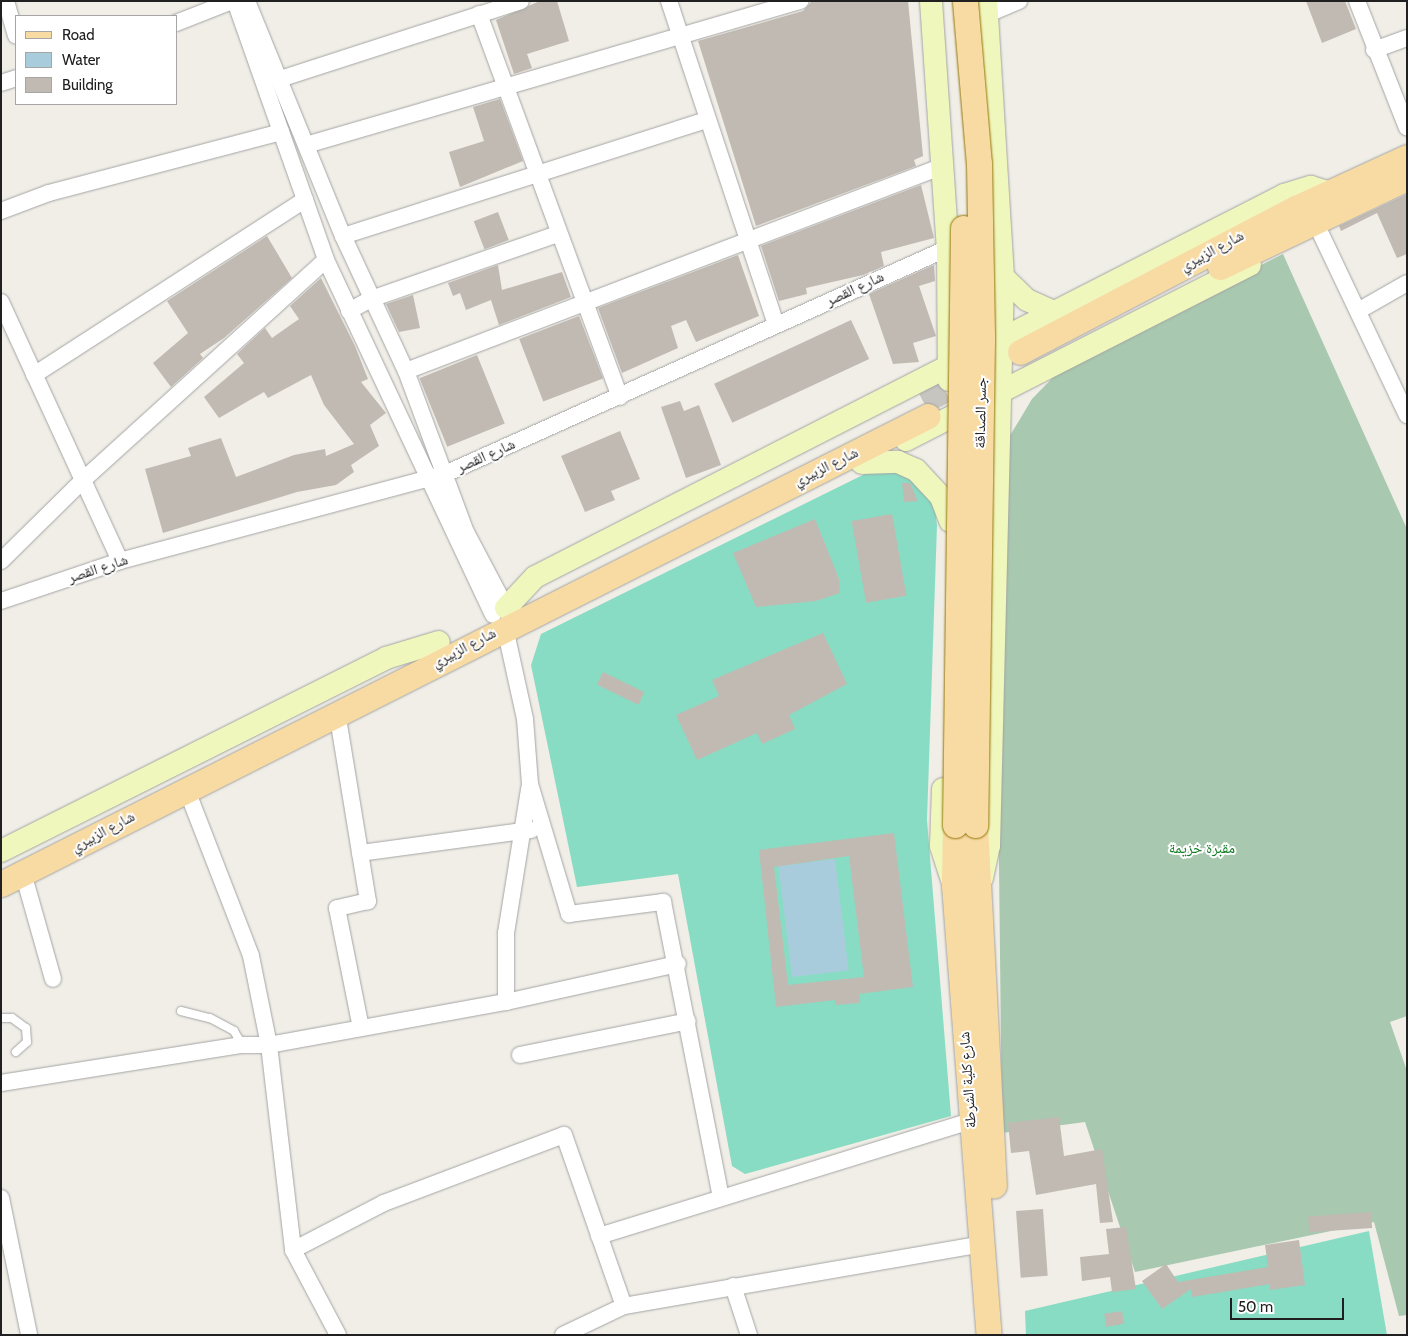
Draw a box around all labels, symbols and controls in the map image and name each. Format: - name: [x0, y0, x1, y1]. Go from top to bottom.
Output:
- legend: [15, 15, 178, 105]
- text: Road: [62, 26, 95, 44]
- text: Water: [62, 51, 100, 69]
- text: Building: [62, 76, 113, 94]
- street label: شارع الزبيري: [1177, 227, 1247, 275]
- street label: شارع القصر: [823, 268, 887, 310]
- street label: جسر الصداقة: [971, 377, 991, 449]
- street label: شارع القصر: [454, 435, 518, 477]
- street label: شارع الزبيري: [791, 444, 861, 490]
- street label: شارع القصر: [66, 551, 130, 587]
- street label: شارع الزبيري: [429, 624, 499, 672]
- street label: شارع الزبيري: [68, 808, 138, 856]
- park label: مقبرة خزيمة: [1169, 840, 1235, 858]
- street label: شارع كلية الشرطة: [956, 1031, 980, 1129]
- scale bar: [1233, 1288, 1347, 1320]
- text: 50 m: [1238, 1298, 1273, 1316]

